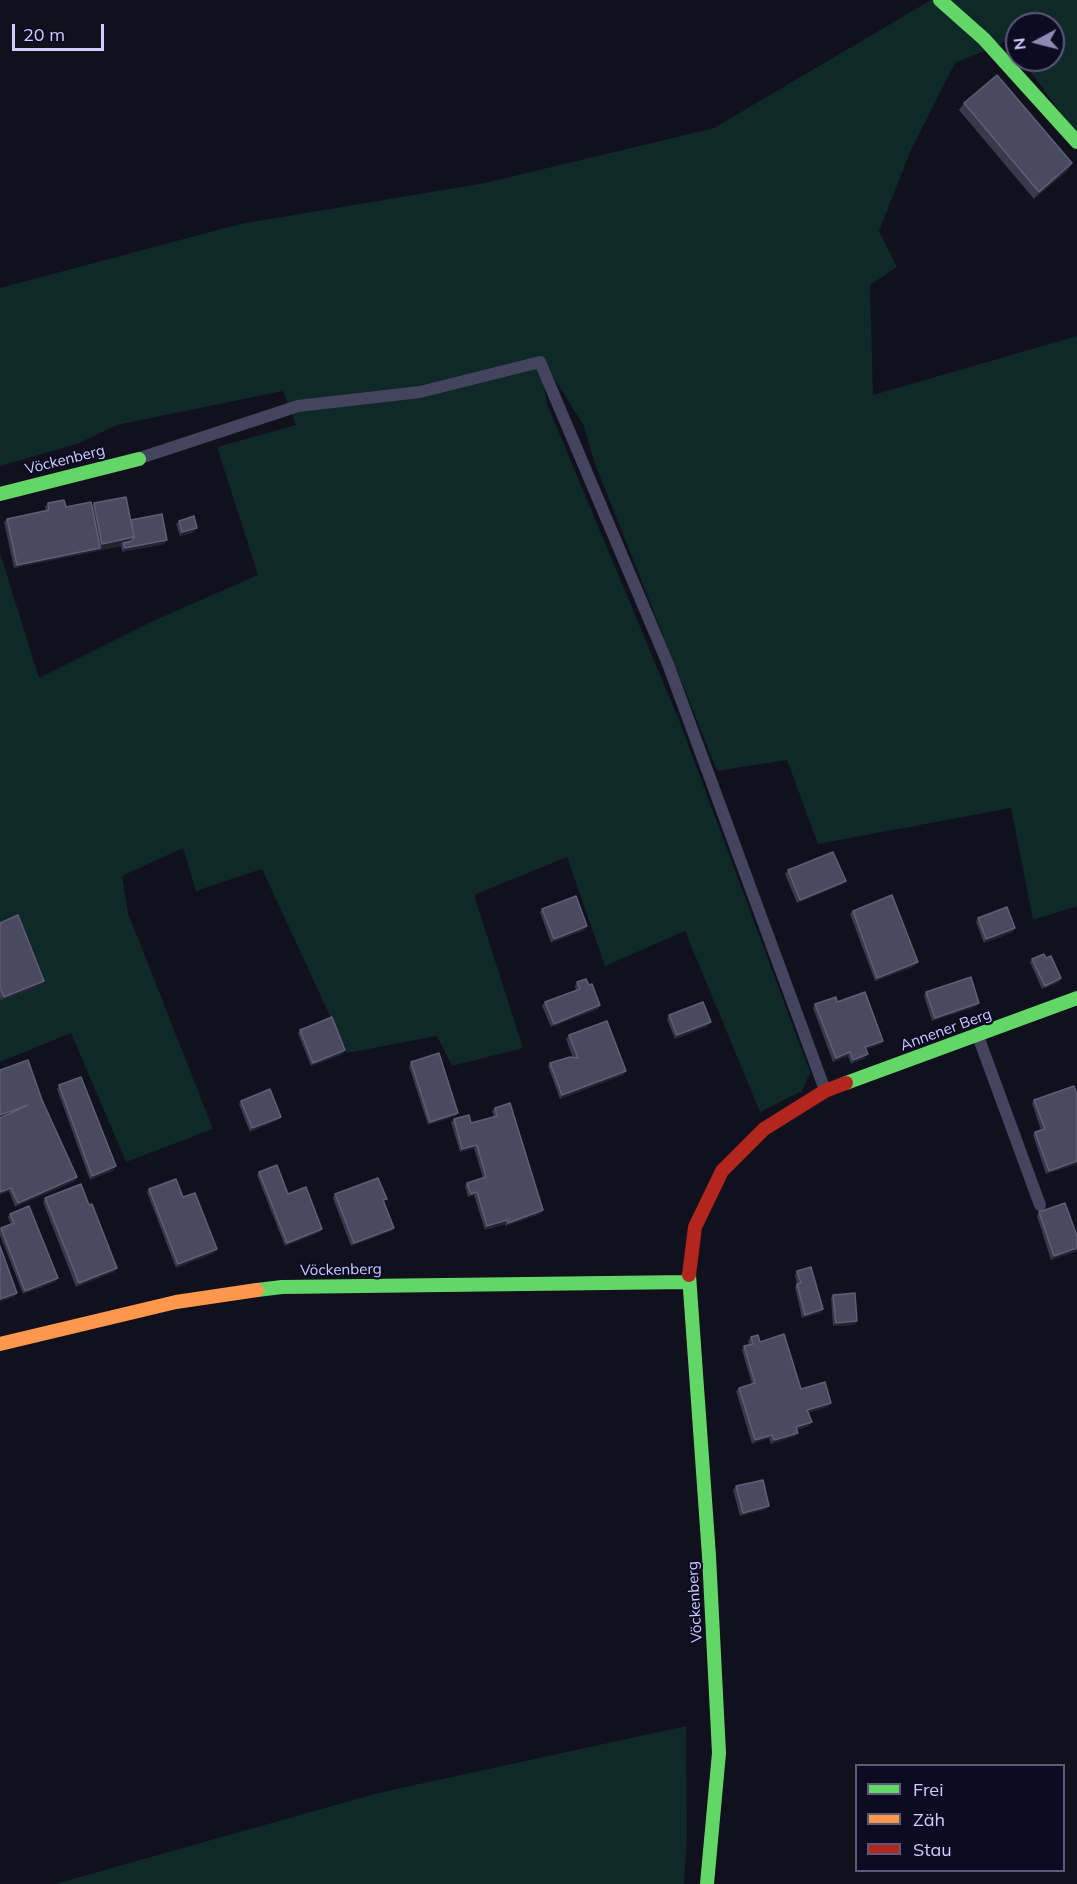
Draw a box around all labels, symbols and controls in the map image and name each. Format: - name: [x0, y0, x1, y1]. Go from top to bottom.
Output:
- scale bar: [15, 12, 106, 50]
- north arrow: [1005, 12, 1065, 72]
- text: 20 m: [23, 23, 65, 46]
- text: N: [1008, 37, 1030, 51]
- street label: Vöckenberg: [23, 441, 107, 479]
- street label: Annener Berg: [898, 1005, 994, 1055]
- street label: Vöckenberg: [300, 1260, 382, 1280]
- street label: Vöckenberg: [684, 1561, 706, 1643]
- legend: [855, 1764, 1065, 1872]
- text: Frei: [913, 1778, 943, 1801]
- text: Zäh: [913, 1808, 945, 1831]
- text: Stau: [913, 1838, 952, 1861]

